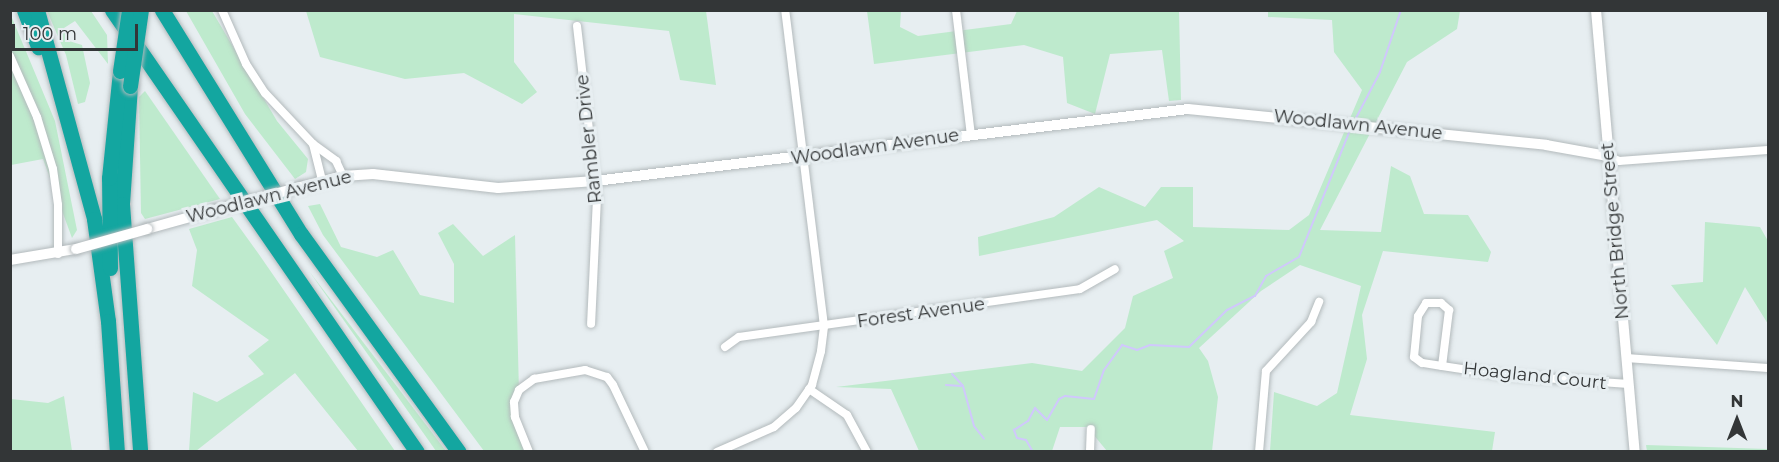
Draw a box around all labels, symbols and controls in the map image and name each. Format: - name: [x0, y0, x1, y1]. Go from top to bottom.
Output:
- scale bar: [15, 12, 141, 50]
- text: 100 m: [23, 23, 77, 45]
- street label: Rambler Drive: [571, 73, 607, 205]
- street label: Woodlawn Avenue: [1272, 105, 1444, 145]
- street label: Woodlawn Avenue: [789, 124, 961, 170]
- street label: North Bridge Street: [1597, 142, 1633, 320]
- street label: Woodlawn Avenue: [184, 166, 354, 228]
- street label: Forest Avenue: [856, 293, 986, 333]
- street label: Hoagland Court: [1462, 358, 1608, 394]
- north arrow: [1707, 390, 1767, 450]
- text: N: [1731, 392, 1743, 411]

